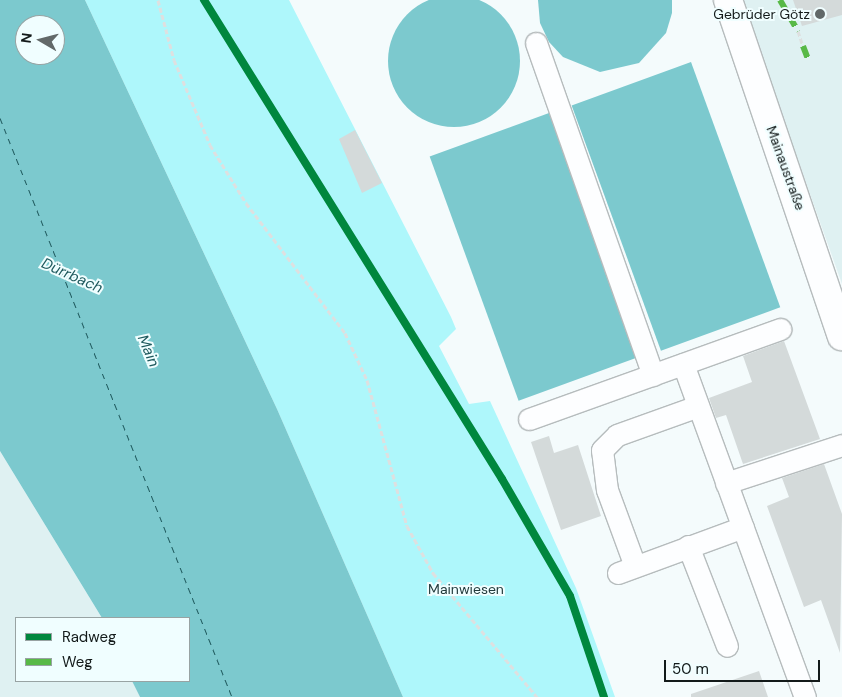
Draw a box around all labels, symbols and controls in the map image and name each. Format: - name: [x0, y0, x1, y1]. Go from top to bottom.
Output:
- place label: Gebrüder Götz: [713, 6, 810, 22]
- marker: Gebrüder Götz: [814, 8, 826, 20]
- north arrow: [15, 15, 65, 65]
- text: N: [17, 32, 36, 44]
- street label: Mainaustraße: [763, 124, 809, 212]
- water label: Dürrbach: [39, 255, 105, 297]
- water label: Main: [133, 332, 163, 370]
- park label: Mainwiesen: [428, 581, 504, 597]
- legend: [15, 617, 190, 682]
- text: Radweg: [62, 627, 116, 647]
- scale bar: [667, 650, 823, 682]
- text: Weg: [62, 652, 93, 672]
- text: 50 m: [672, 659, 709, 679]

